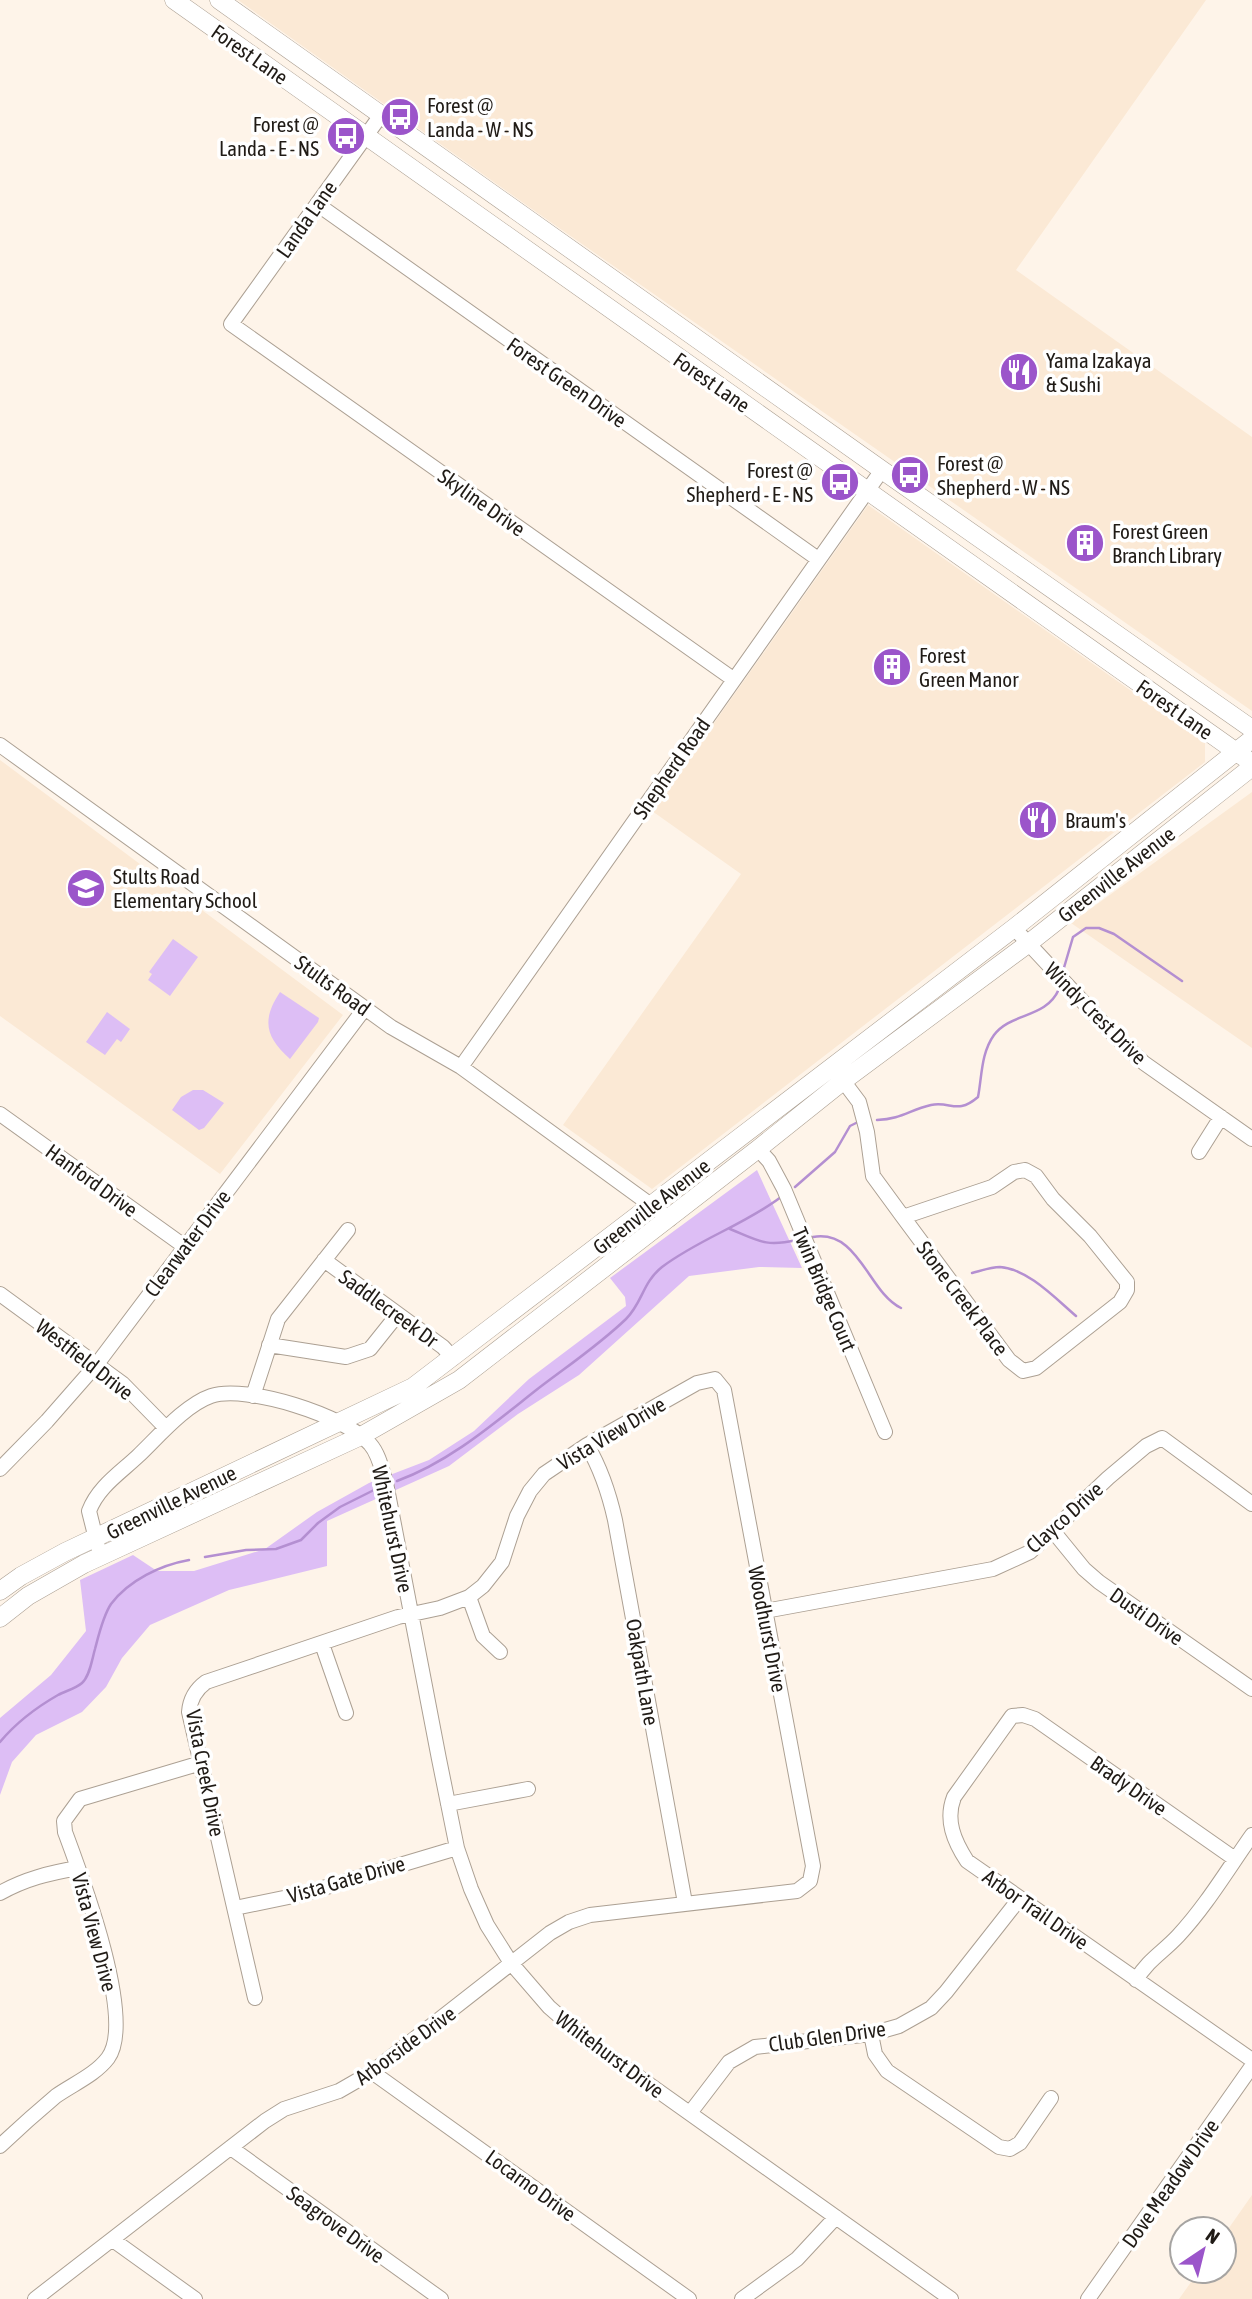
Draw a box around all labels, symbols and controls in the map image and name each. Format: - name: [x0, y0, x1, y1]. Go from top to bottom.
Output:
- street label: Forest Lane: [207, 19, 293, 89]
- place label: Forest @ Landa - W - NS: [427, 93, 533, 141]
- bus stop icon: Forest @ Landa - W - NS: [379, 96, 421, 138]
- place label: Forest @ Landa - E - NS: [219, 112, 319, 160]
- bus stop icon: Forest @ Landa - E - NS: [325, 115, 367, 157]
- street label: Landa Lane: [271, 176, 341, 262]
- street label: Forest Green Drive: [503, 332, 631, 432]
- street label: Forest Lane: [669, 347, 755, 417]
- place label: Yama Izakaya & Sushi: [1046, 348, 1152, 396]
- restaurant icon: Yama Izakaya & Sushi: [998, 351, 1040, 393]
- place label: Forest @ Shepherd - W - NS: [937, 451, 1070, 499]
- bus stop icon: Forest @ Shepherd - W - NS: [889, 454, 931, 496]
- place label: Forest @ Shepherd - E - NS: [686, 458, 813, 506]
- bus stop icon: Forest @ Shepherd - E - NS: [819, 461, 861, 503]
- street label: Skyline Drive: [434, 463, 530, 541]
- place label: Forest Green Branch Library: [1112, 519, 1222, 567]
- building icon: Forest Green Branch Library: [1064, 522, 1106, 564]
- place label: Forest Green Manor: [919, 643, 1019, 691]
- building icon: Forest Green Manor: [871, 646, 913, 688]
- street label: Forest Lane: [1132, 674, 1218, 744]
- street label: Shepherd Road: [628, 713, 714, 823]
- restaurant icon: Braum's: [1017, 799, 1059, 841]
- place label: Braum's: [1065, 808, 1126, 832]
- street label: Greenville Avenue: [1053, 821, 1179, 927]
- place label: Stults Road Elementary School: [113, 864, 258, 912]
- school or university icon: Stults Road Elementary School: [65, 867, 107, 909]
- street label: Stults Road: [291, 950, 375, 1020]
- street label: Windy Crest Drive: [1040, 957, 1152, 1069]
- street label: Hanford Drive: [41, 1139, 143, 1221]
- street label: Greenville Avenue: [588, 1153, 714, 1259]
- street label: Clearwater Drive: [139, 1185, 235, 1301]
- street label: Twin Bridge Court: [788, 1223, 862, 1355]
- street label: Stone Creek Place: [912, 1236, 1014, 1360]
- street label: Saddlecreek Dr: [335, 1264, 444, 1352]
- street label: Westfield Drive: [32, 1314, 138, 1404]
- street label: Vista View Drive: [553, 1391, 669, 1475]
- street label: Greenville Avenue: [102, 1460, 240, 1544]
- street label: Whitehurst Drive: [368, 1463, 418, 1595]
- street label: Clayco Drive: [1021, 1476, 1107, 1558]
- street label: Woodhurst Drive: [744, 1564, 792, 1694]
- street label: Dusti Drive: [1106, 1582, 1188, 1650]
- street label: Oakpath Lane: [622, 1617, 664, 1727]
- street label: Vista Creek Drive: [182, 1708, 230, 1838]
- street label: Brady Drive: [1086, 1750, 1172, 1820]
- street label: Vista Gate Drive: [284, 1851, 408, 1907]
- street label: Arbor Trail Drive: [979, 1864, 1093, 1954]
- street label: Vista View Drive: [68, 1870, 122, 1994]
- street label: Arborside Drive: [350, 2001, 460, 2089]
- street label: Whitehurst Drive: [551, 2006, 669, 2102]
- street label: Club Glen Drive: [767, 2016, 887, 2056]
- street label: Dove Meadow Drive: [1117, 2114, 1223, 2252]
- street label: Locarno Drive: [481, 2144, 581, 2226]
- street label: Seagrove Drive: [283, 2181, 389, 2267]
- north arrow: [1168, 2215, 1238, 2285]
- text: N: [1202, 2224, 1224, 2248]

